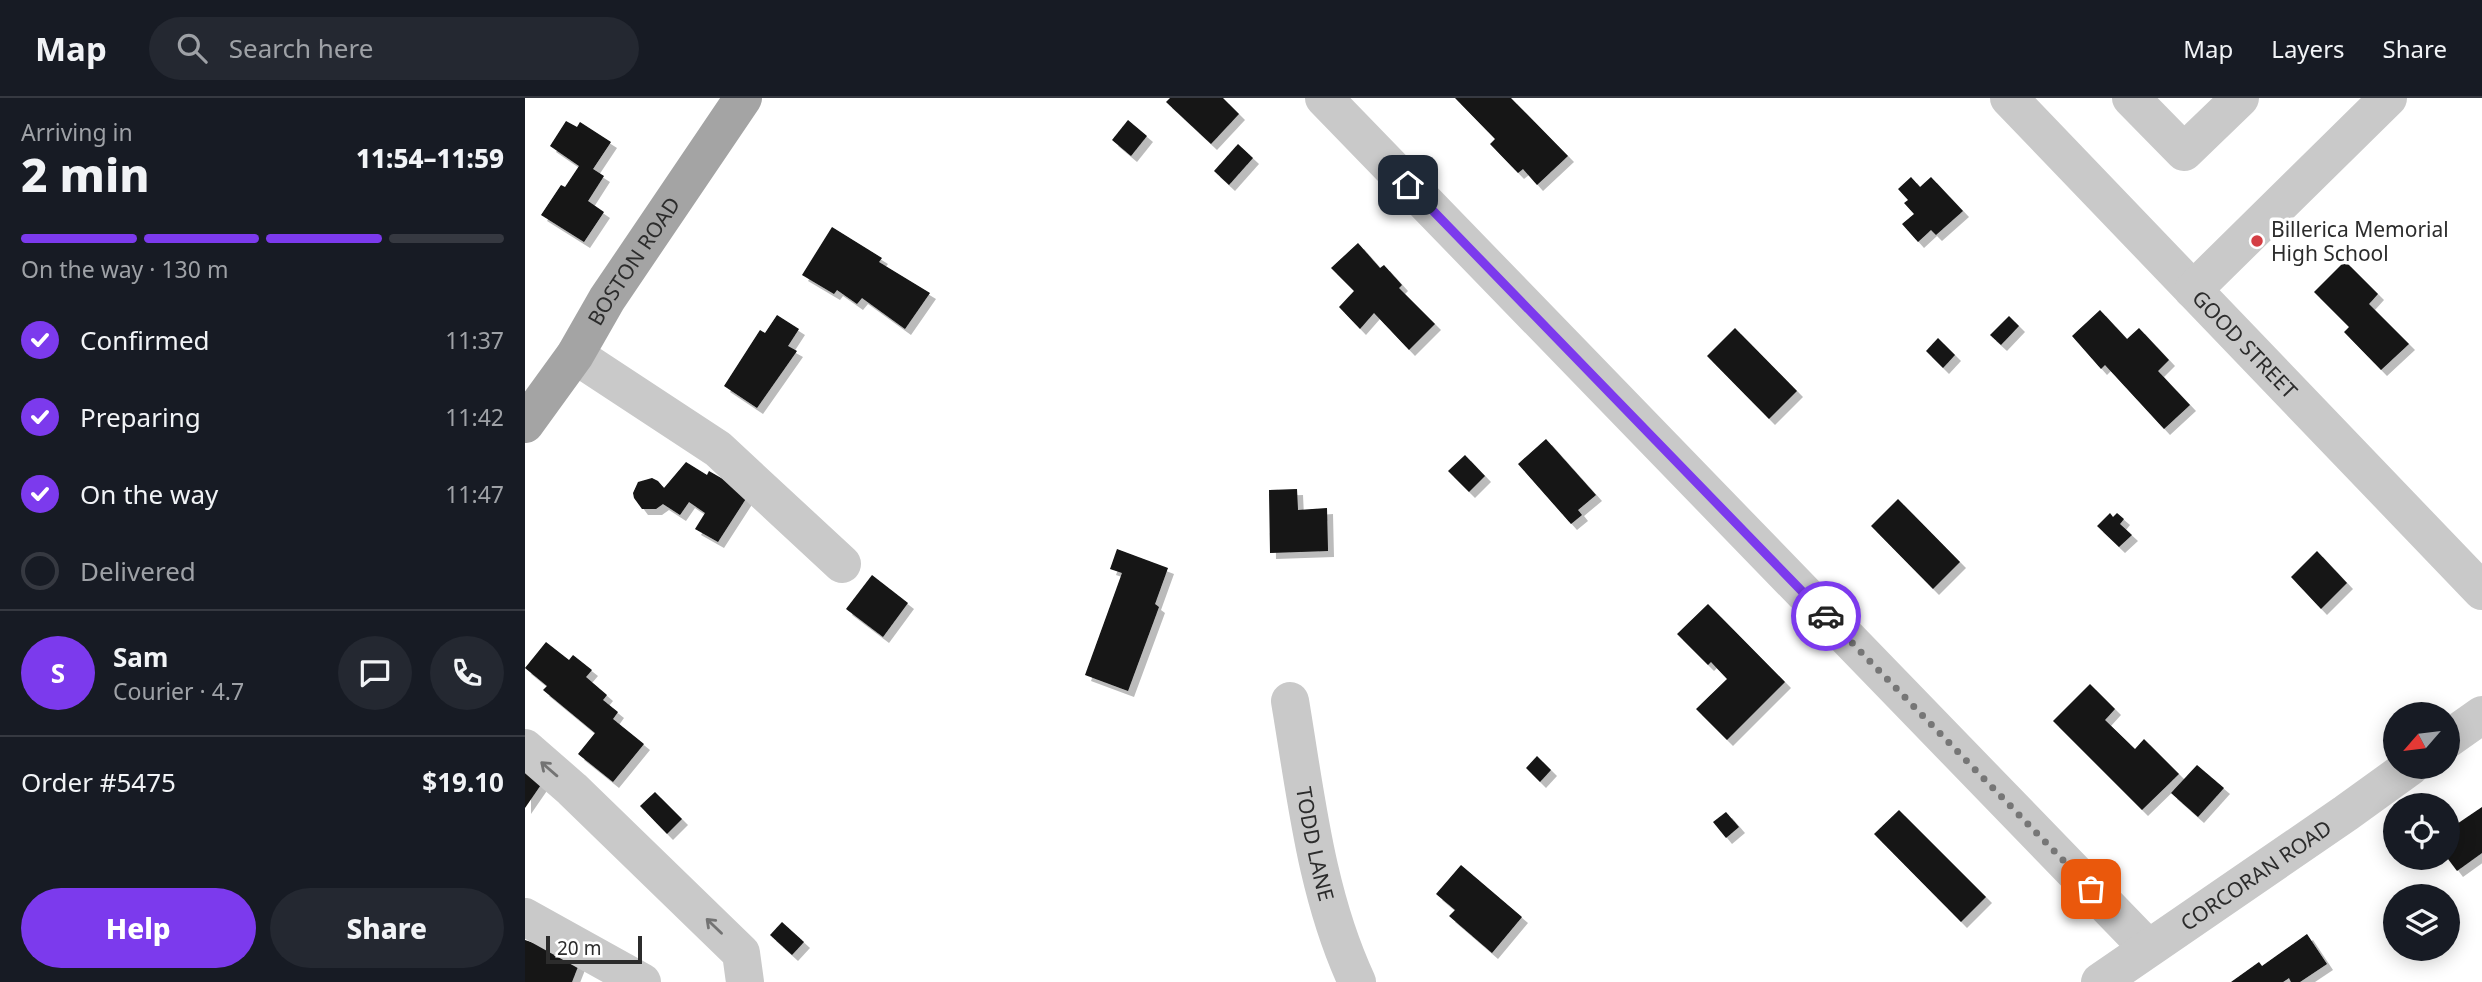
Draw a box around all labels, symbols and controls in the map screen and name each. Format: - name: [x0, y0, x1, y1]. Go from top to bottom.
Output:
- search box: [149, 17, 639, 80]
- text: Map: [35, 26, 107, 71]
- icon: search: [173, 29, 211, 67]
- text: Search here: [229, 30, 373, 66]
- text: Map: [2183, 32, 2233, 65]
- text: Layers: [2271, 32, 2345, 65]
- text: Share: [2383, 32, 2447, 65]
- text: Arriving in: [21, 116, 133, 148]
- text: 11:54–11:59: [356, 140, 504, 176]
- text: 2 min: [21, 143, 150, 205]
- pin: [1378, 155, 1438, 215]
- icon: home: [1389, 166, 1427, 204]
- street label: BOSTON ROAD: [581, 191, 686, 330]
- place label: Billerica Memorial High School: [2271, 215, 2449, 267]
- marker: Billerica Memorial High School: [2249, 233, 2265, 249]
- text: On the way · 130 m: [21, 253, 228, 285]
- street label: GOOD STREET: [2186, 284, 2304, 405]
- icon: check: [21, 321, 59, 359]
- text: Confirmed: [80, 322, 210, 358]
- text: 11:37: [445, 324, 504, 356]
- icon: check: [21, 398, 59, 436]
- text: Preparing: [80, 399, 201, 435]
- text: 11:42: [445, 401, 504, 433]
- icon: check: [21, 475, 59, 513]
- text: On the way: [80, 476, 218, 512]
- text: 11:47: [445, 478, 504, 510]
- text: Delivered: [80, 553, 196, 589]
- courier: [1791, 581, 1861, 651]
- icon: car: [1807, 597, 1845, 635]
- button: chat: [338, 636, 412, 710]
- button: phone: [430, 636, 504, 710]
- text: Sam: [113, 639, 168, 675]
- text: S: [51, 655, 65, 691]
- text: Courier · 4.7: [113, 675, 244, 707]
- north arrow: [2383, 702, 2461, 779]
- map controls: [2383, 702, 2460, 961]
- one-way arrow: [541, 761, 559, 777]
- text: Order #5475: [21, 764, 176, 800]
- text: $19.10: [422, 764, 504, 800]
- street label: TODD LANE: [1290, 785, 1341, 904]
- button: locate: [2383, 793, 2460, 870]
- street label: CORCORAN ROAD: [2175, 813, 2337, 937]
- pin: [2061, 859, 2121, 919]
- icon: bag: [2072, 870, 2110, 908]
- button: layers: [2383, 884, 2460, 961]
- button: Help: [21, 888, 256, 968]
- button: Share: [270, 888, 504, 968]
- one-way arrow: [705, 918, 722, 935]
- scale bar: [546, 933, 642, 965]
- text: 20 m: [557, 935, 601, 961]

